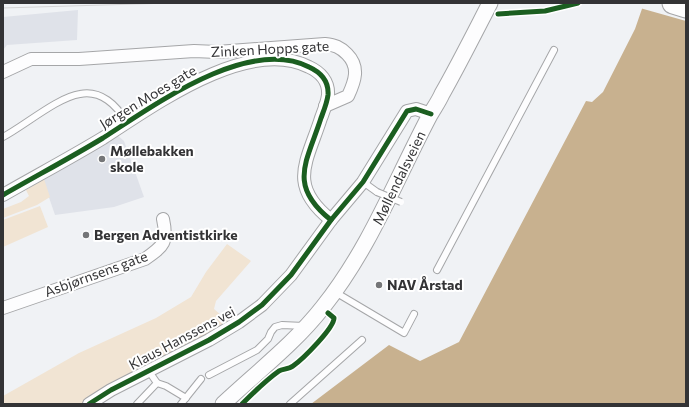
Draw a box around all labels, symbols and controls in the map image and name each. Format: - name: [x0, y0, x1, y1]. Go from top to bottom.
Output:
- street label: Zinken Hopps gate: [210, 37, 330, 60]
- street label: Jørgen Moes gate: [96, 61, 199, 132]
- street label: Møllendalsveien: [368, 128, 429, 228]
- place label: Møllebakken skole: [110, 142, 194, 175]
- marker: Møllebakken skole: [97, 154, 107, 164]
- place label: Bergen Adventistkirke: [94, 226, 238, 243]
- marker: Bergen Adventistkirke: [81, 230, 91, 240]
- street label: Asbjørnsens gate: [42, 247, 150, 300]
- place label: NAV Årstad: [387, 276, 463, 293]
- marker: NAV Årstad: [374, 280, 384, 290]
- street label: Klaus Hanssens vei: [126, 302, 238, 373]

